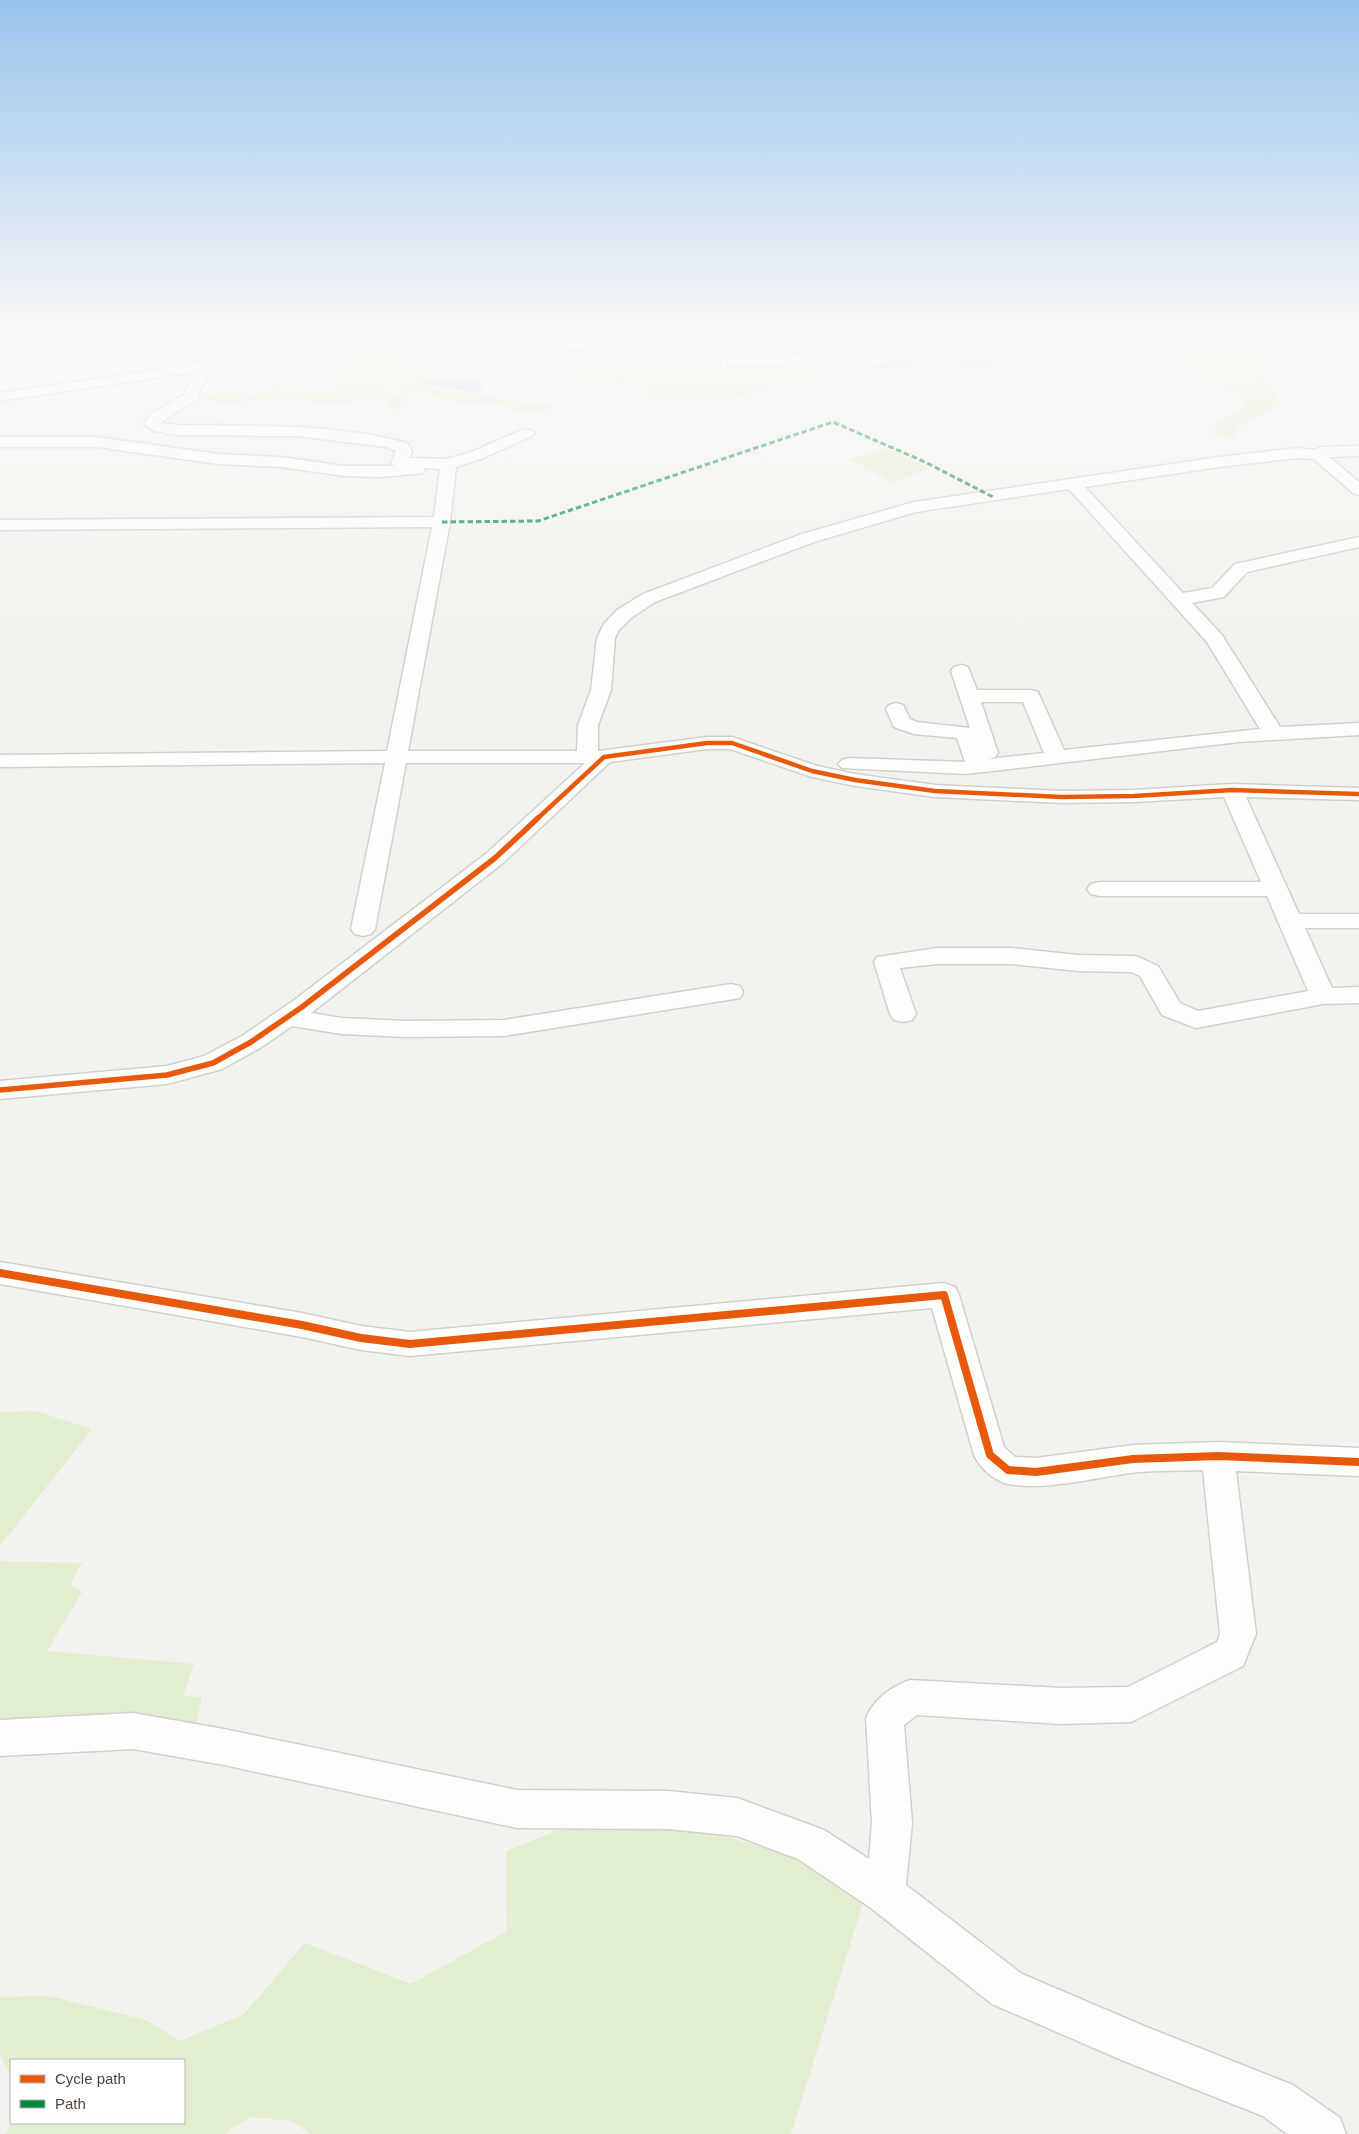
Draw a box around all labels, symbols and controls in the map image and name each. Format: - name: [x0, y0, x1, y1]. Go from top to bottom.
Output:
- legend: [10, 2059, 185, 2124]
- text: Cycle path: [55, 2070, 126, 2087]
- text: Path: [55, 2095, 86, 2112]

